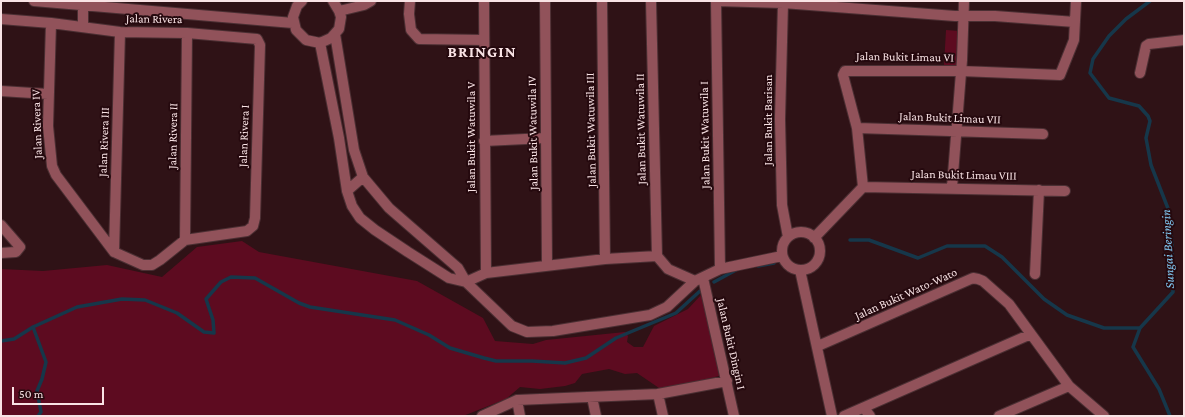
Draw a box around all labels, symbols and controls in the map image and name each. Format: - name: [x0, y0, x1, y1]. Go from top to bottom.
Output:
- street label: Jalan Rivera: [126, 11, 182, 27]
- district label: BRINGIN: [447, 42, 517, 62]
- street label: Jalan Bukit Limau VI: [856, 49, 954, 65]
- street label: Jalan Bukit Watuwila III: [583, 73, 599, 187]
- street label: Jalan Bukit Watuwila II: [633, 73, 649, 185]
- street label: Jalan Bukit Barisan: [761, 75, 775, 165]
- street label: Jalan Bukit Watuwila IV: [525, 76, 541, 190]
- street label: Jalan Bukit Watuwila I: [697, 81, 713, 189]
- street label: Jalan Bukit Watuwila V: [464, 82, 478, 192]
- street label: Jalan Rivera IV: [29, 89, 45, 159]
- street label: Jalan Rivera II: [165, 103, 181, 169]
- street label: Jalan Rivera I: [236, 105, 252, 167]
- street label: Jalan Rivera III: [96, 107, 112, 177]
- street label: Jalan Bukit Limau VII: [899, 109, 1001, 127]
- street label: Jalan Bukit Limau VIII: [911, 167, 1017, 183]
- water label: Sungai Beringin: [1158, 209, 1178, 289]
- street label: Jalan Bukit Wato-Wato: [853, 265, 959, 323]
- street label: Jalan Bukit Dingin I: [713, 297, 749, 391]
- scale bar: [14, 379, 106, 405]
- text: 50 m: [19, 387, 43, 401]

